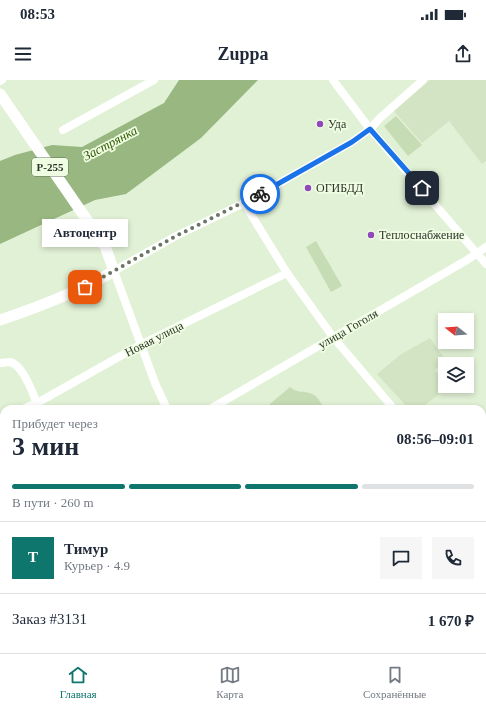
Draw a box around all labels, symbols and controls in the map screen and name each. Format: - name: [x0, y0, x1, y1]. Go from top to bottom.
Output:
- text: 08:53: [20, 6, 55, 22]
- icon: menu: [12, 43, 34, 65]
- icon: share: [452, 43, 474, 65]
- text: Zuppa: [217, 44, 269, 64]
- place label: Уда: [328, 117, 347, 131]
- marker: Уда: [315, 119, 325, 129]
- water label: Застрянка: [80, 122, 140, 164]
- road number: Р-255: [32, 158, 68, 176]
- pin: [405, 171, 439, 205]
- courier: [240, 174, 280, 214]
- icon: home: [411, 177, 433, 199]
- place label: ОГИБДД: [316, 181, 363, 195]
- icon: bike: [249, 183, 271, 205]
- marker: ОГИБДД: [303, 183, 313, 193]
- callout: Автоцентр: [42, 219, 128, 247]
- text: Автоцентр: [53, 225, 117, 240]
- place label: Теплоснабжение: [379, 228, 464, 242]
- marker: Теплоснабжение: [366, 230, 376, 240]
- pin: [68, 270, 102, 304]
- icon: bag: [74, 276, 96, 298]
- street label: улица Гоголя: [316, 306, 381, 352]
- north arrow: [438, 313, 474, 349]
- map controls: [438, 313, 474, 393]
- street label: Новая улица: [122, 318, 186, 360]
- button: layers: [438, 357, 474, 393]
- text: Прибудет через: [12, 416, 98, 431]
- text: 08:56–09:01: [397, 431, 474, 447]
- text: 3 мин: [12, 432, 79, 461]
- text: В пути · 260 m: [12, 495, 94, 510]
- button: chat: [380, 537, 422, 579]
- button: phone: [432, 537, 474, 579]
- text: Тимур: [64, 541, 108, 557]
- text: Т: [28, 549, 38, 565]
- text: Курьер · 4.9: [64, 558, 130, 573]
- text: Заказ #3131: [12, 611, 87, 627]
- text: 1 670 ₽: [428, 613, 474, 629]
- tab: Главная: [60, 664, 97, 700]
- tab: Карта: [216, 664, 243, 700]
- tab: Сохранённые: [363, 664, 426, 700]

